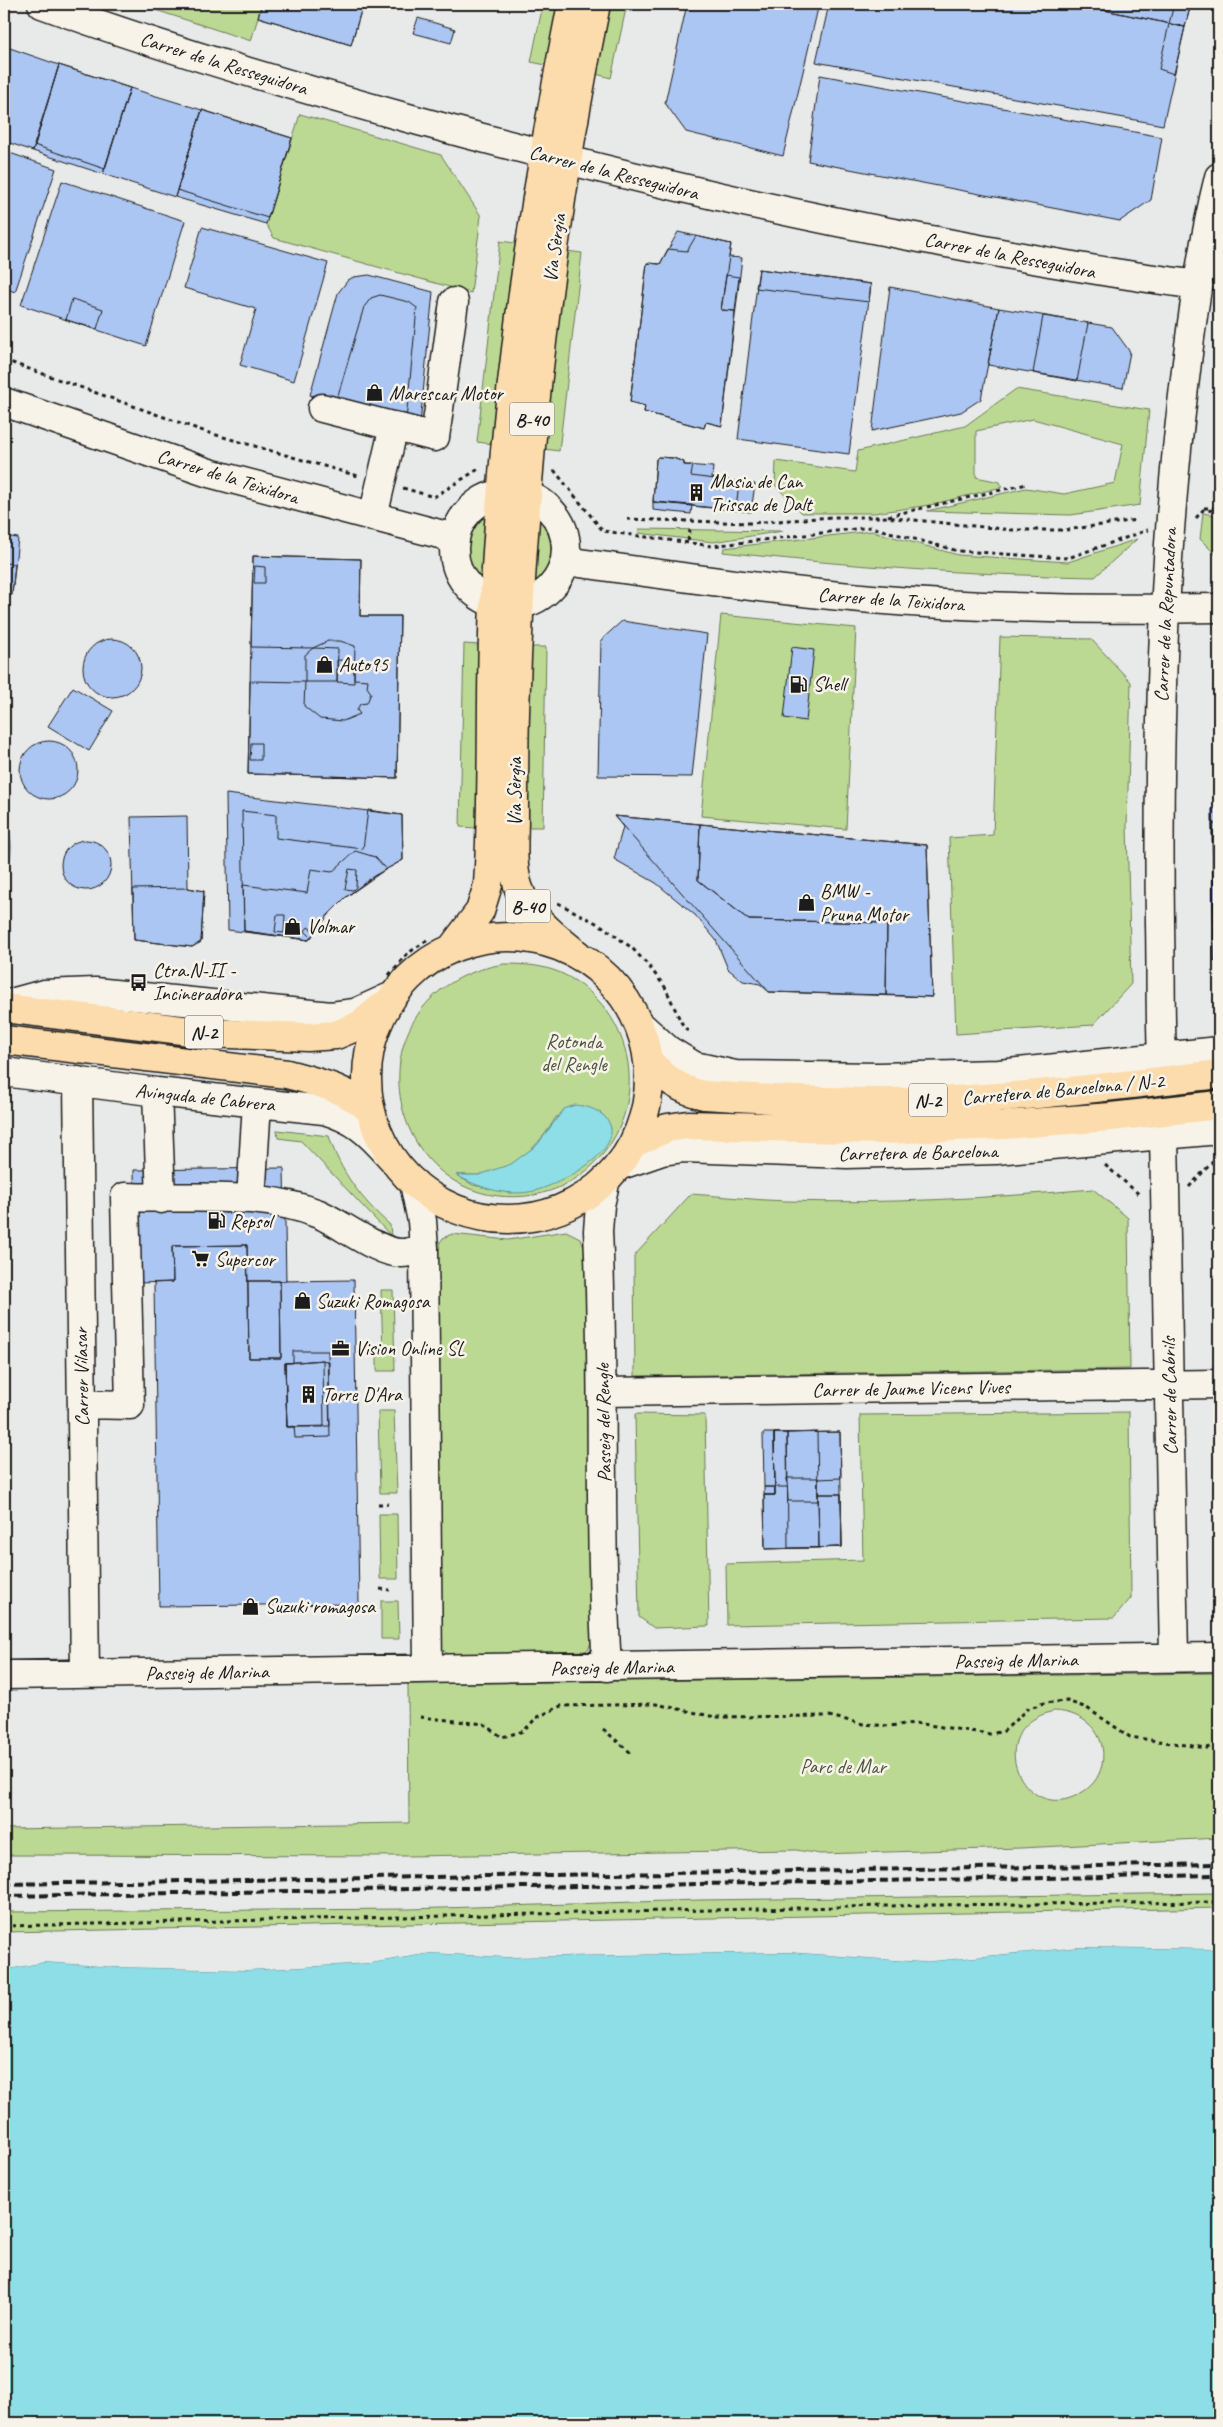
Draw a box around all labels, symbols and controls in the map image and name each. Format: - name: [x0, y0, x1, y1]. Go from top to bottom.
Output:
- street label: Carrer de la Resseguidora: [137, 26, 312, 101]
- street label: Carrer de la Resseguidora: [527, 139, 702, 206]
- street label: Via Sèrgia: [537, 210, 572, 284]
- street label: Carrer de la Resseguidora: [922, 227, 1099, 285]
- place label: Marescar Motor: [389, 381, 504, 406]
- shop icon: Marescar Motor: [365, 383, 385, 403]
- road number: B-40: [510, 402, 554, 436]
- street label: Carrer de la Teixidora: [154, 443, 303, 510]
- place label: Masia de Can Trissac de Dalt: [710, 469, 814, 517]
- building icon: Masia de Can Trissac de Dalt: [686, 482, 706, 502]
- street label: Carrer de la Repuntadora: [1148, 526, 1183, 703]
- street label: Carrer de la Teixidora: [817, 582, 967, 617]
- place label: Auto95: [339, 652, 389, 677]
- shop icon: Auto95: [315, 654, 335, 674]
- place label: Shell: [813, 672, 849, 697]
- fuel station icon: Shell: [789, 674, 809, 694]
- street label: Via Sèrgia: [502, 756, 527, 826]
- place label: BMW - Pruna Motor: [820, 879, 910, 927]
- road number: B-40: [506, 889, 550, 922]
- shop icon: BMW - Pruna Motor: [796, 893, 816, 913]
- place label: Volmar: [307, 914, 356, 939]
- shop icon: Volmar: [283, 916, 303, 936]
- place label: Ctra.N-II - Incineradora: [153, 958, 244, 1006]
- bus stop icon: Ctra.N-II - Incineradora: [129, 972, 149, 992]
- road number: N-2: [185, 1016, 223, 1048]
- park label: Rotonda del Rengle: [541, 1029, 608, 1077]
- street label: Carretera de Barcelona / N-2: [961, 1068, 1167, 1111]
- street label: Avinguda de Cabrera: [134, 1078, 277, 1117]
- road number: N-2: [909, 1084, 947, 1116]
- street label: Carretera de Barcelona: [838, 1139, 1000, 1166]
- place label: Repsol: [230, 1209, 275, 1234]
- fuel station icon: Repsol: [206, 1211, 226, 1231]
- place label: Supercor: [215, 1247, 276, 1272]
- supermarket icon: Supercor: [191, 1249, 211, 1269]
- place label: Suzuki Romagosa: [316, 1289, 431, 1314]
- shop icon: Suzuki Romagosa: [292, 1291, 312, 1311]
- street label: Carrer Vilasar: [68, 1326, 95, 1427]
- street label: Carrer de Cabrils: [1156, 1334, 1183, 1455]
- place label: Vision Online SL: [355, 1336, 465, 1361]
- office icon: Vision Online SL: [331, 1338, 351, 1358]
- street label: Passeig del Rengle: [590, 1362, 617, 1483]
- street label: Carrer de Jaume Vicens Vives: [812, 1374, 1012, 1403]
- place label: Torre D'Ara: [322, 1382, 403, 1407]
- building icon: Torre D'Ara: [298, 1384, 318, 1404]
- place label: Suzuki romagosa: [265, 1594, 376, 1619]
- shop icon: Suzuki romagosa: [241, 1596, 261, 1616]
- street label: Passeig de Marina: [954, 1647, 1079, 1674]
- street label: Passeig de Marina: [550, 1654, 675, 1681]
- street label: Passeig de Marina: [145, 1659, 270, 1686]
- park label: Parc de Mar: [800, 1754, 887, 1779]

